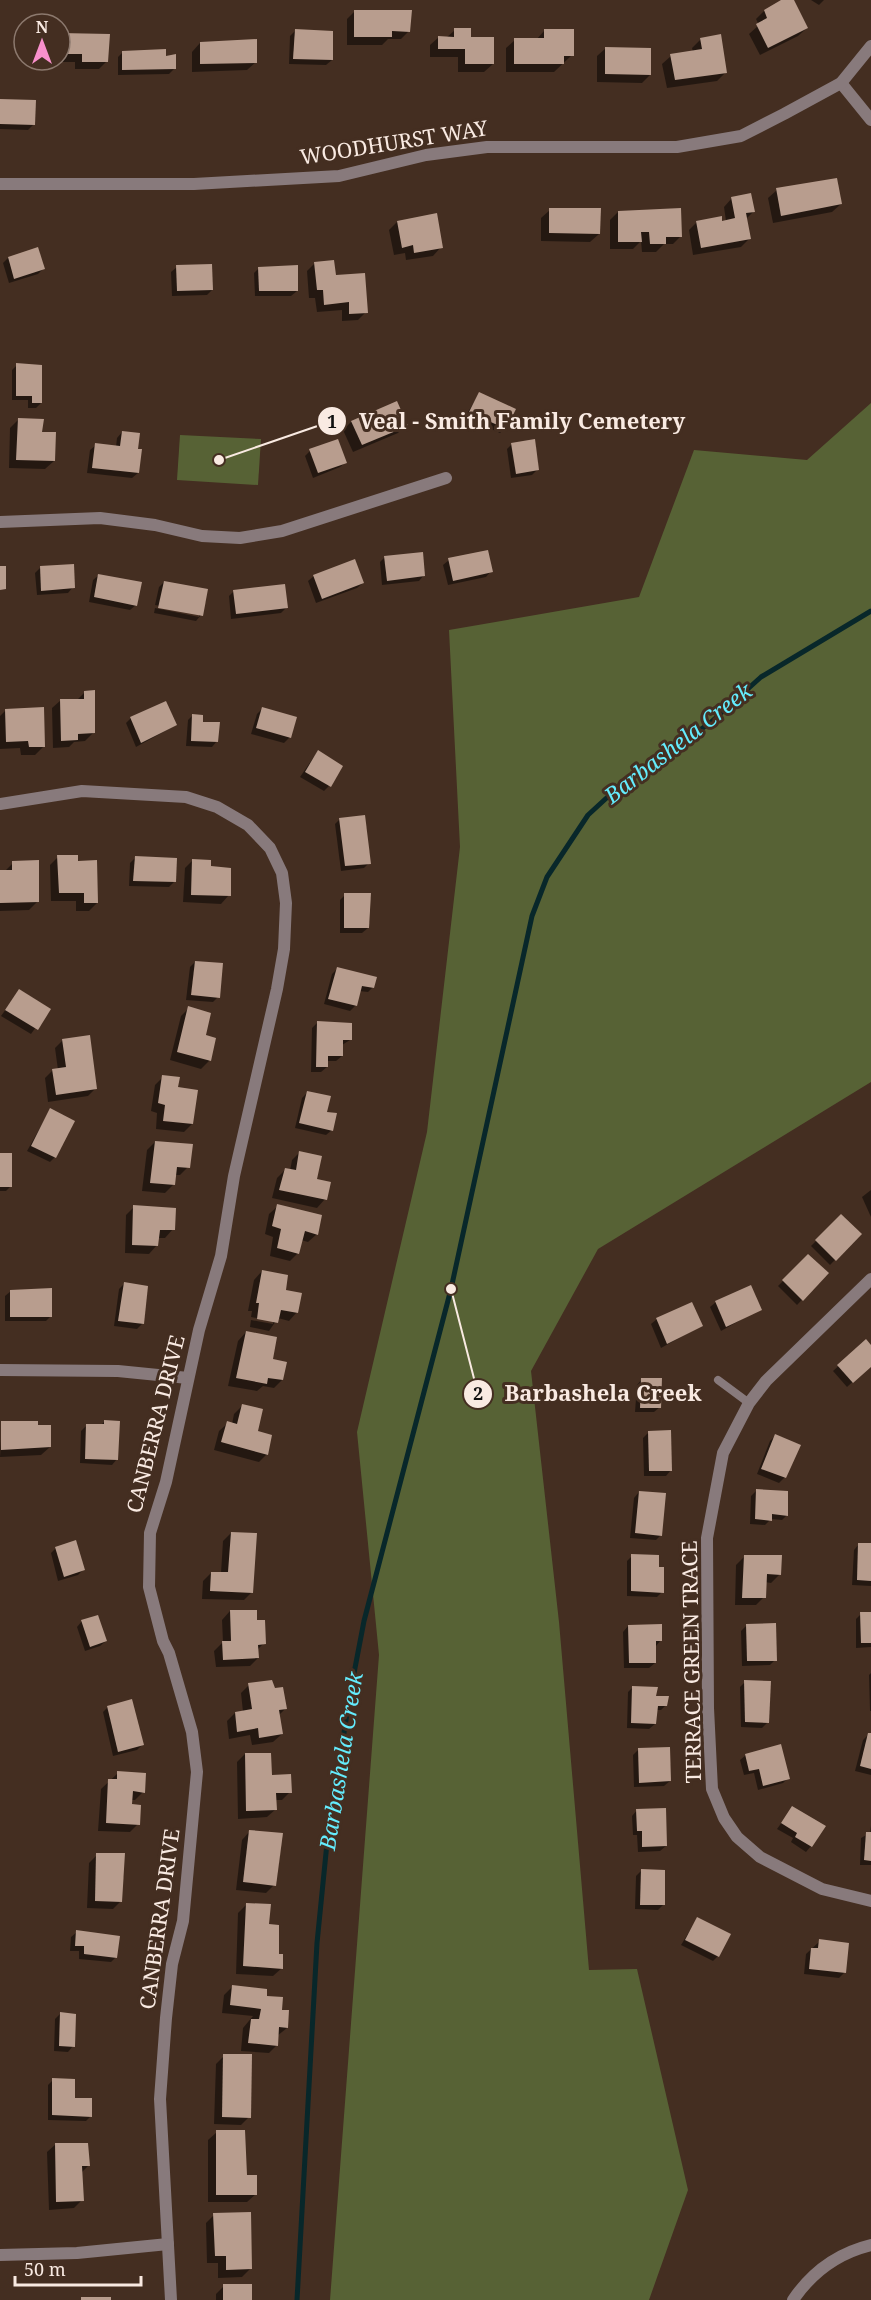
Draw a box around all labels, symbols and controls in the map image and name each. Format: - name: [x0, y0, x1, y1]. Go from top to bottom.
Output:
- north arrow: [12, 12, 72, 72]
- text: N: [36, 16, 49, 38]
- street label: WOODHURST WAY: [298, 113, 491, 171]
- callout: Veal - Smith Family Cemetery: [317, 401, 697, 441]
- text: Veal - Smith Family Cemetery: [359, 405, 685, 435]
- text: 1: [327, 409, 337, 433]
- water label: Barbashela Creek: [597, 674, 759, 810]
- street label: CANBERRA DRIVE: [119, 1332, 191, 1516]
- callout: Barbashela Creek: [463, 1374, 713, 1414]
- text: Barbashela Creek: [505, 1377, 701, 1407]
- text: 2: [473, 1381, 483, 1405]
- street label: TERRACE GREEN TRACE: [675, 1540, 707, 1784]
- water label: Barbashela Creek: [311, 1668, 369, 1853]
- street label: CANBERRA DRIVE: [132, 1827, 186, 2011]
- scale bar: [15, 2249, 141, 2287]
- text: 50 m: [24, 2257, 66, 2281]

